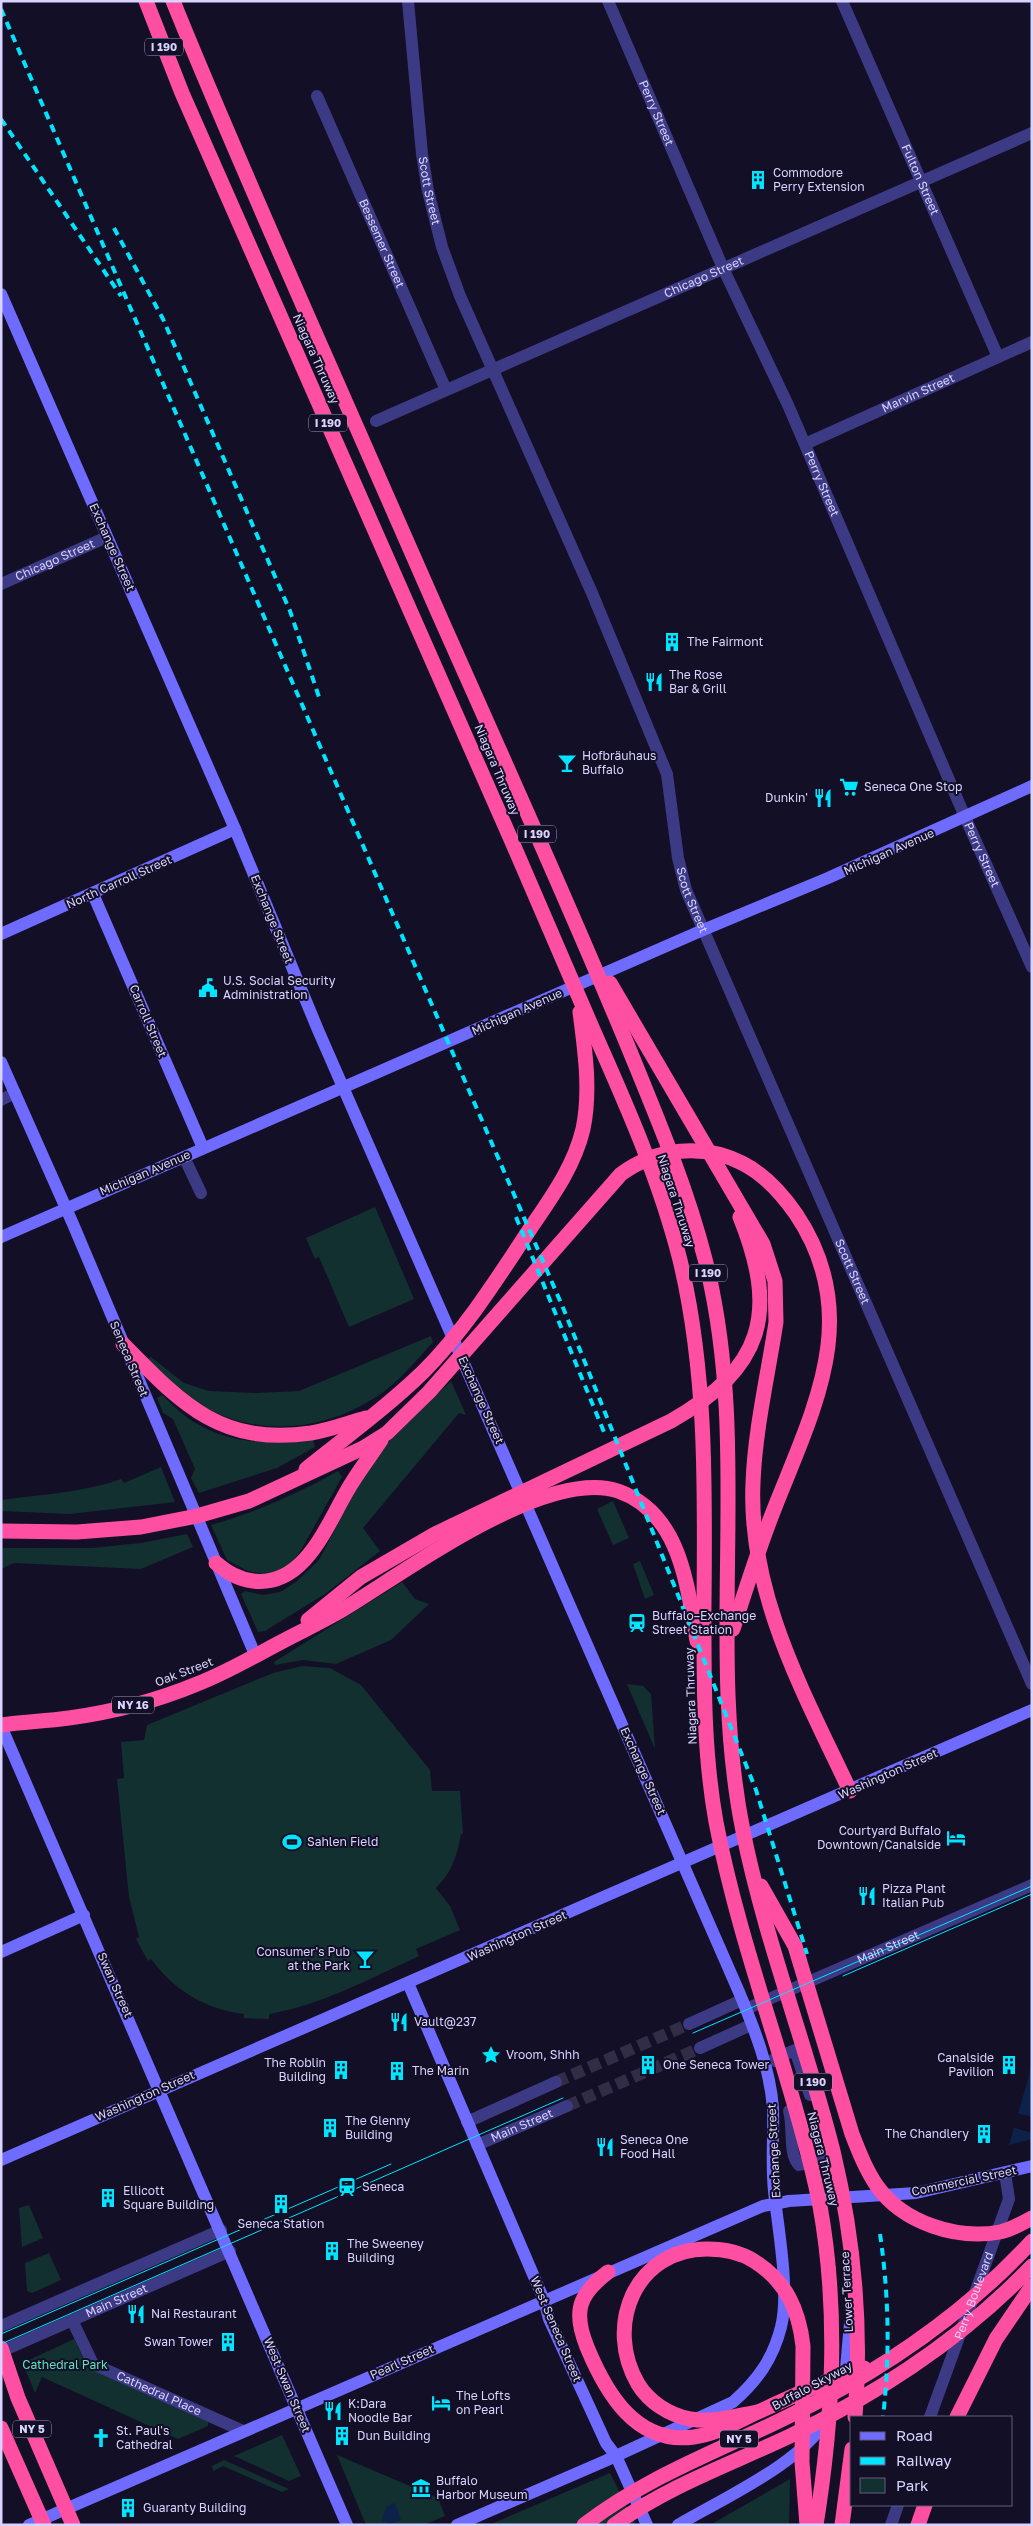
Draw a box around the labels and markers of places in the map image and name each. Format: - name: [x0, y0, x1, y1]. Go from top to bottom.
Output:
- place label: Commodore Perry Extension: [773, 165, 865, 194]
- building icon: Commodore Perry Extension: [747, 169, 769, 191]
- building icon: The Fairmont: [661, 631, 683, 653]
- place label: The Fairmont: [687, 634, 763, 649]
- place label: The Rose Bar & Grill: [669, 667, 727, 696]
- restaurant icon: The Rose Bar & Grill: [643, 671, 665, 693]
- place label: Hofbräuhaus Buffalo: [582, 748, 656, 777]
- bar icon: Hofbräuhaus Buffalo: [556, 752, 578, 774]
- supermarket icon: Seneca One Stop: [838, 776, 860, 798]
- place label: Seneca One Stop: [864, 779, 962, 794]
- restaurant icon: Dunkin': [812, 787, 834, 809]
- place label: Dunkin': [765, 790, 808, 805]
- place label: U.S. Social Security Administration: [223, 973, 336, 1002]
- public building icon: U.S. Social Security Administration: [197, 977, 219, 999]
- place label: Buffalo–Exchange Street Station: [652, 1608, 756, 1637]
- station icon: Buffalo–Exchange Street Station: [626, 1612, 648, 1634]
- place label: Courtyard Buffalo Downtown/Canalside: [817, 1823, 941, 1852]
- hotel icon: Courtyard Buffalo Downtown/Canalside: [945, 1827, 967, 1849]
- sports icon: Sahlen Field: [281, 1831, 303, 1853]
- place label: Sahlen Field: [307, 1834, 378, 1849]
- place label: Pizza Plant Italian Pub: [882, 1881, 946, 1910]
- restaurant icon: Pizza Plant Italian Pub: [856, 1885, 878, 1907]
- place label: Consumer's Pub at the Park: [256, 1944, 350, 1973]
- bar icon: Consumer's Pub at the Park: [354, 1948, 376, 1970]
- restaurant icon: Vault@237: [388, 2011, 410, 2033]
- place label: Vault@237: [414, 2014, 476, 2029]
- place icon: Vroom, Shhh: [480, 2044, 502, 2066]
- place label: Vroom, Shhh: [506, 2047, 580, 2062]
- place label: Canalside Pavilion: [937, 2050, 994, 2079]
- building icon: One Seneca Tower: [637, 2054, 659, 2076]
- building icon: Canalside Pavilion: [998, 2054, 1020, 2076]
- place label: The Roblin Building: [264, 2055, 326, 2084]
- place label: One Seneca Tower: [663, 2057, 770, 2072]
- building icon: The Roblin Building: [330, 2059, 352, 2081]
- building icon: The Marin: [386, 2060, 408, 2082]
- place label: The Marin: [412, 2063, 469, 2078]
- place label: The Glenny Building: [345, 2113, 410, 2142]
- building icon: The Glenny Building: [319, 2117, 341, 2139]
- building icon: The Chandlery: [973, 2123, 995, 2145]
- place label: The Chandlery: [885, 2126, 969, 2141]
- place label: Seneca One Food Hall: [620, 2132, 689, 2161]
- restaurant icon: Seneca One Food Hall: [594, 2136, 616, 2158]
- station icon: Seneca: [336, 2176, 358, 2198]
- place label: Seneca: [362, 2179, 404, 2194]
- place label: Ellicott Square Building: [123, 2183, 214, 2212]
- building icon: Ellicott Square Building: [97, 2187, 119, 2209]
- building icon: Seneca Station: [270, 2193, 292, 2215]
- place label: Seneca Station: [238, 2216, 324, 2231]
- place label: The Sweeney Building: [347, 2236, 424, 2265]
- building icon: The Sweeney Building: [321, 2240, 343, 2262]
- restaurant icon: Nai Restaurant: [125, 2303, 147, 2325]
- place label: Nai Restaurant: [151, 2306, 237, 2321]
- building icon: Swan Tower: [217, 2331, 239, 2353]
- place label: Swan Tower: [144, 2334, 213, 2349]
- place label: The Lofts on Pearl: [456, 2388, 510, 2417]
- hotel icon: The Lofts on Pearl: [430, 2392, 452, 2414]
- place label: K:Dara Noodle Bar: [348, 2396, 412, 2425]
- restaurant icon: K:Dara Noodle Bar: [322, 2400, 344, 2422]
- place label: St. Paul's Cathedral: [116, 2423, 173, 2452]
- building icon: Dun Building: [331, 2425, 353, 2447]
- church icon: St. Paul's Cathedral: [90, 2427, 112, 2449]
- place label: Dun Building: [357, 2428, 431, 2443]
- place label: Buffalo Harbor Museum: [436, 2473, 528, 2502]
- museum icon: Buffalo Harbor Museum: [410, 2477, 432, 2499]
- building icon: Guaranty Building: [117, 2497, 139, 2519]
- place label: Guaranty Building: [143, 2500, 246, 2515]

